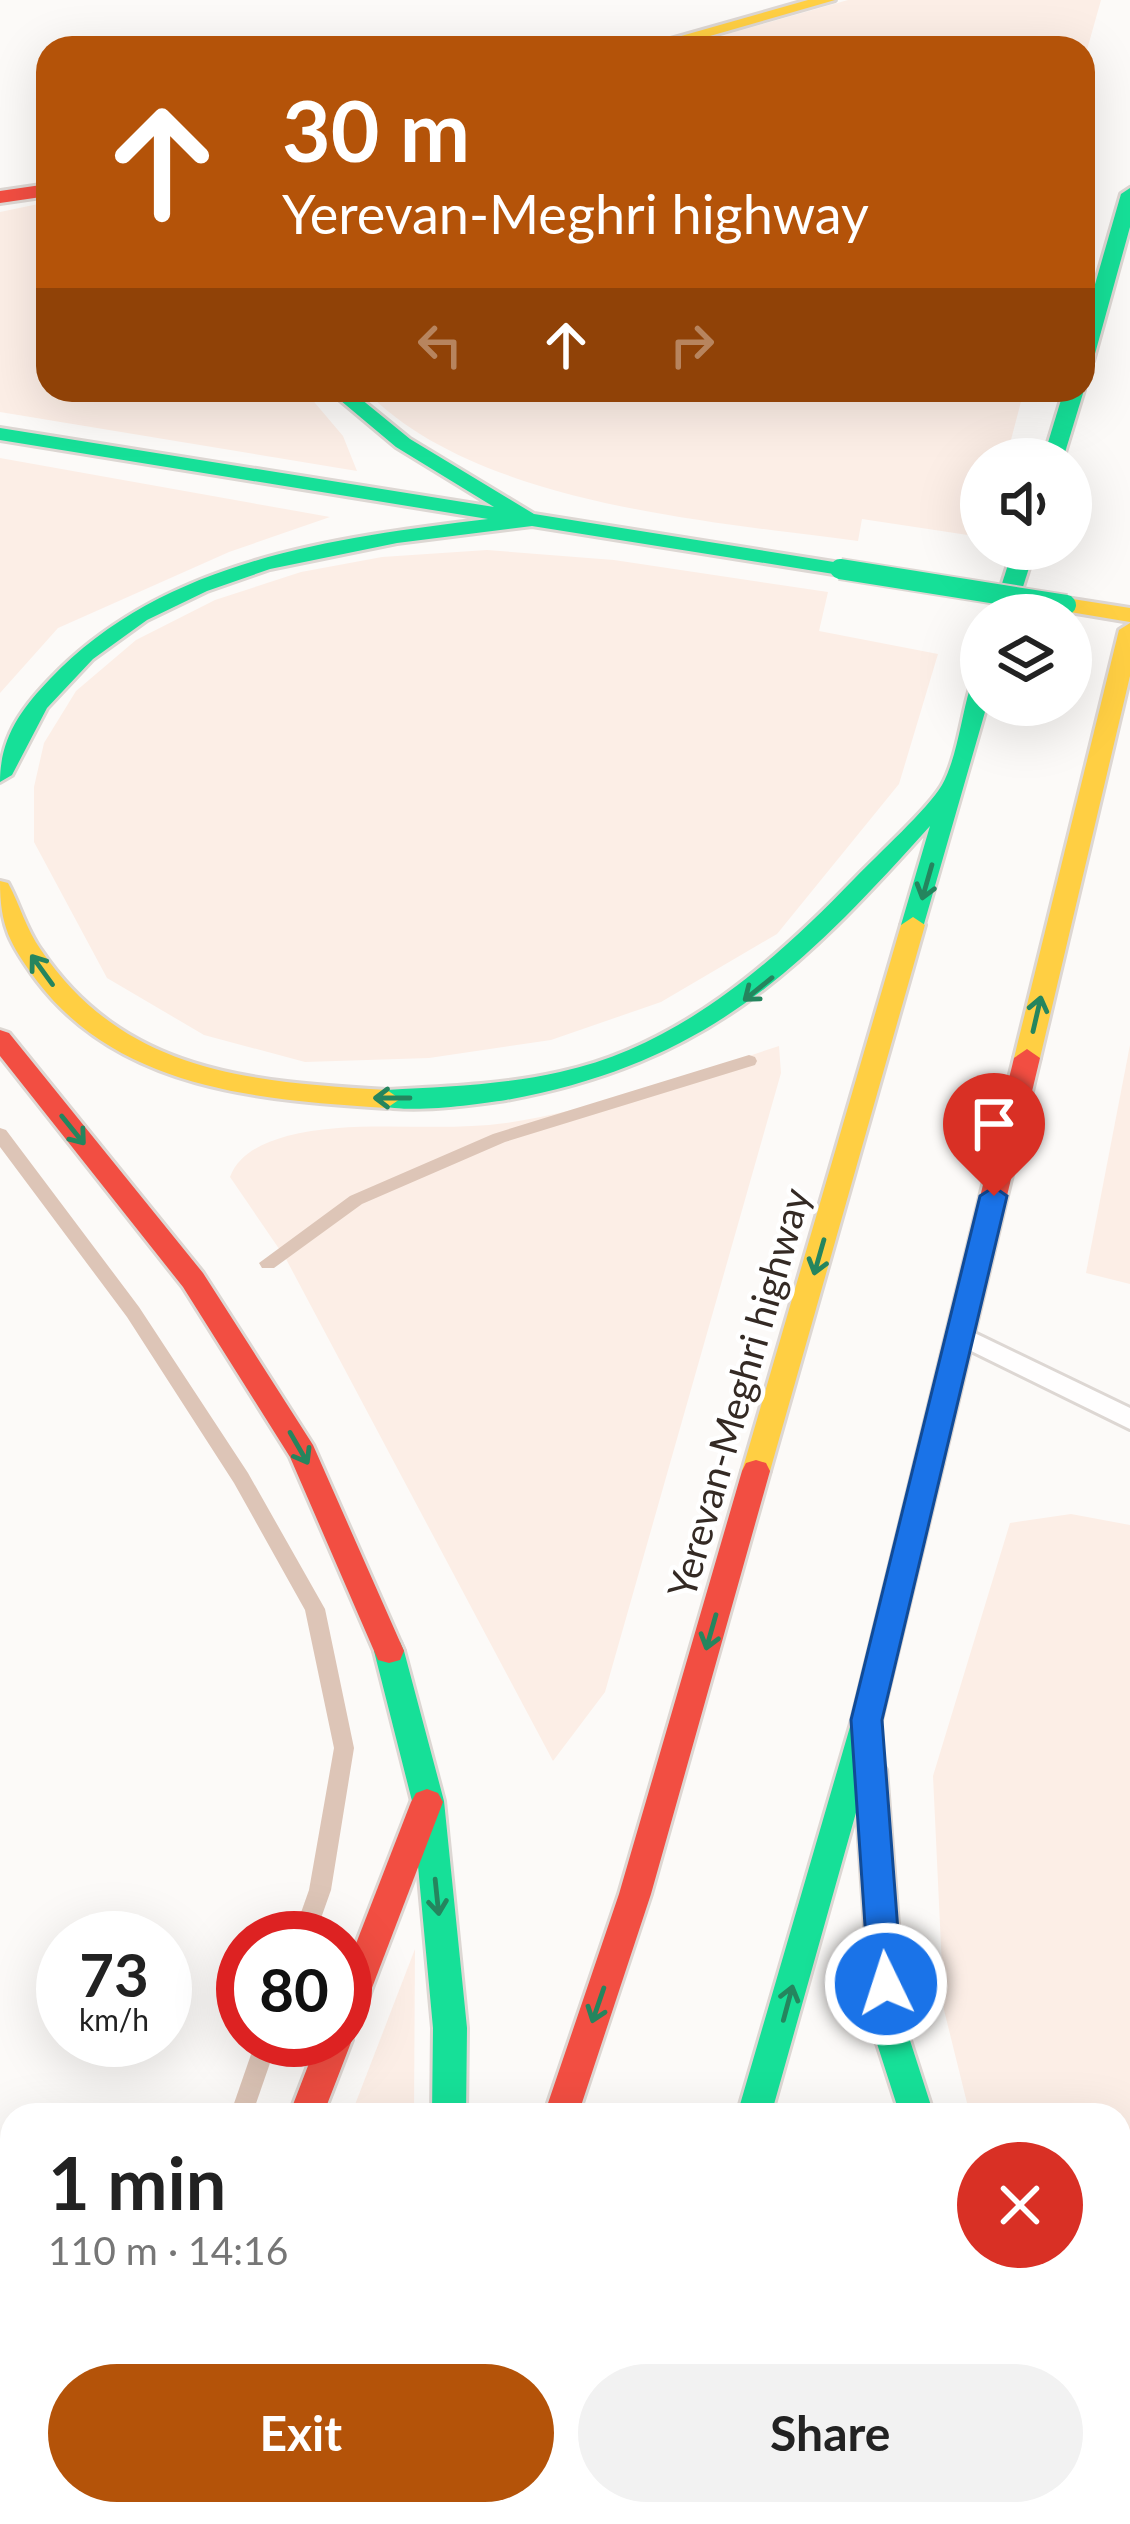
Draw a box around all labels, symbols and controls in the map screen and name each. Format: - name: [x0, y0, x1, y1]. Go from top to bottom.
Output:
- text: 30 m: [282, 79, 470, 180]
- icon: ahead: [84, 84, 240, 240]
- text: Yerevan-Meghri highway: [282, 181, 869, 246]
- icon: left: [407, 312, 473, 378]
- icon: ahead: [533, 312, 599, 378]
- icon: right: [659, 312, 725, 378]
- map controls: [960, 438, 1092, 726]
- button: sound: [960, 438, 1092, 570]
- button: layers: [960, 594, 1092, 726]
- one-way arrow: [915, 862, 937, 900]
- one-way arrow: [30, 954, 56, 987]
- one-way arrow: [742, 975, 774, 1002]
- one-way arrow: [1027, 996, 1049, 1034]
- pin: [943, 1073, 1045, 1196]
- one-way arrow: [373, 1087, 412, 1110]
- icon: arrive: [961, 1091, 1027, 1157]
- one-way arrow: [59, 1114, 86, 1146]
- street label: Yerevan-Meghri highway: [658, 1183, 819, 1603]
- one-way arrow: [807, 1237, 829, 1275]
- one-way arrow: [287, 1430, 311, 1465]
- one-way arrow: [699, 1612, 721, 1650]
- one-way arrow: [426, 1876, 449, 1915]
- speed limit sign: 80: [216, 1911, 372, 2067]
- position arrow: [823, 1921, 949, 2047]
- text: 73: [79, 1938, 149, 2010]
- one-way arrow: [779, 1985, 801, 2023]
- one-way arrow: [586, 1986, 607, 2023]
- text: km/h: [79, 2001, 149, 2037]
- text: 1 min: [48, 2139, 226, 2225]
- button: close: [957, 2142, 1083, 2268]
- text: 110 m · 14:16: [48, 2227, 288, 2273]
- button: Exit: [48, 2364, 554, 2502]
- button: Share: [578, 2364, 1083, 2502]

